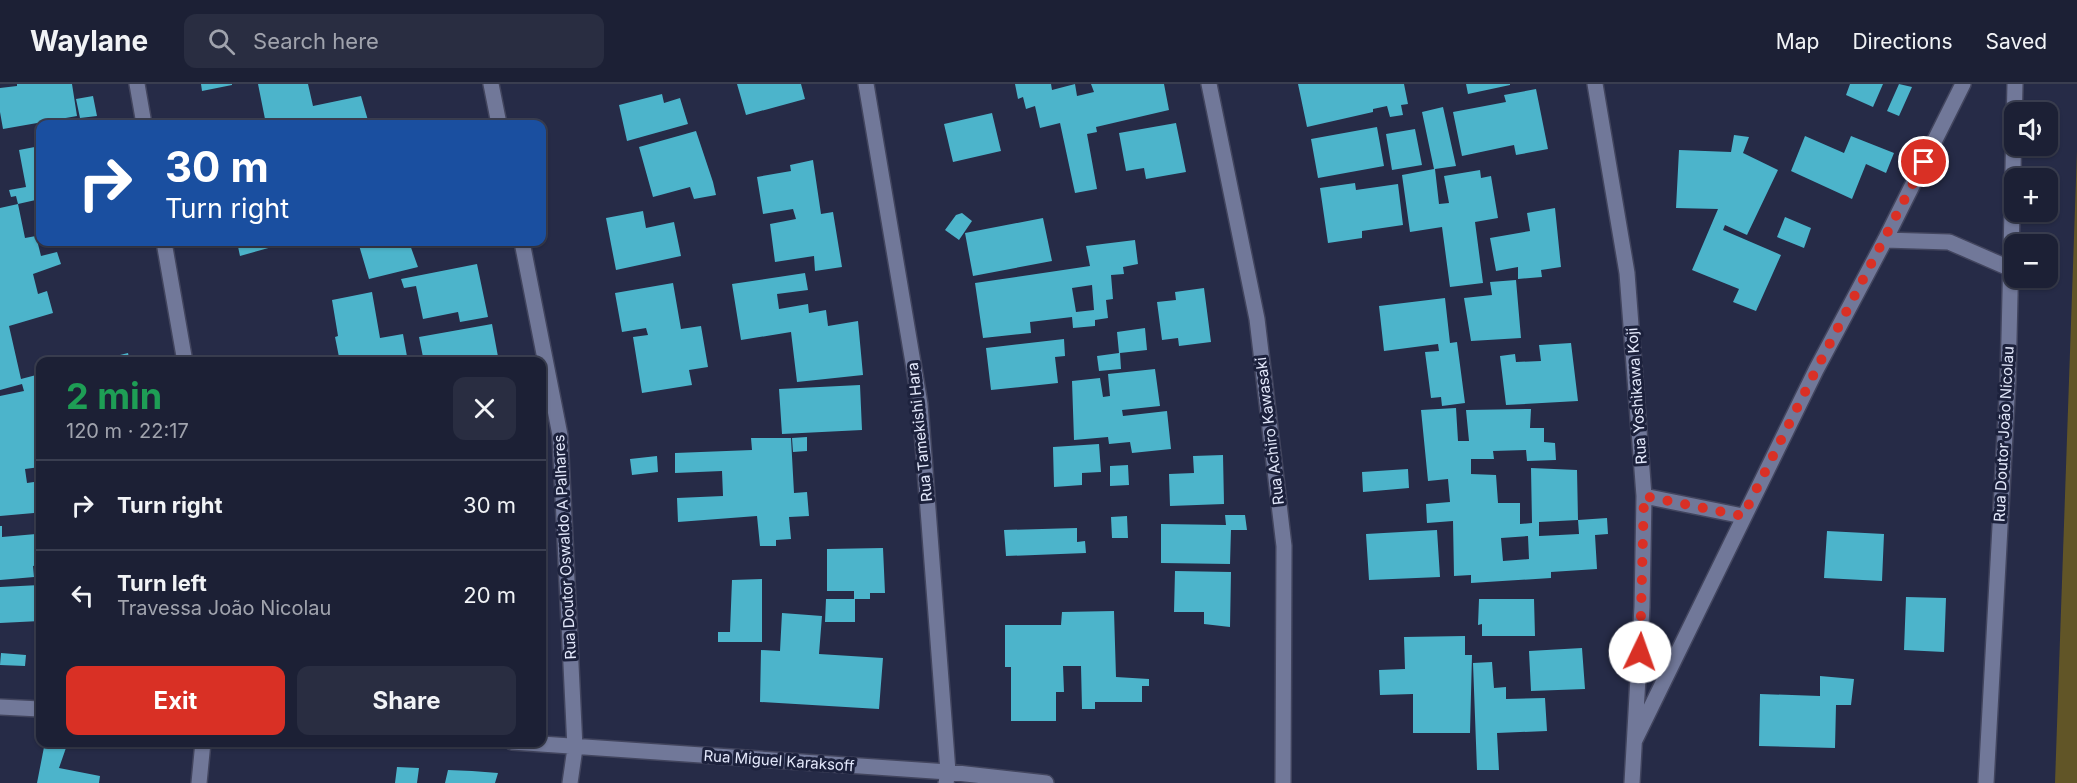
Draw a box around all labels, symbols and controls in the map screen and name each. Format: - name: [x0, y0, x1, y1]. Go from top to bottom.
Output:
- search box: [184, 14, 604, 68]
- text: Waylane: [30, 24, 148, 58]
- icon: search: [205, 25, 238, 58]
- text: Search here: [253, 28, 379, 54]
- text: Map: [1776, 29, 1819, 54]
- text: Directions: [1852, 29, 1953, 54]
- text: Saved: [1986, 29, 2047, 54]
- map controls: [2004, 102, 2058, 288]
- button: sound: [2004, 102, 2058, 156]
- pin: [1898, 136, 1949, 187]
- text: 30 m: [165, 141, 269, 192]
- icon: right: [66, 144, 144, 222]
- icon: arrive: [1907, 145, 1940, 178]
- button: +: [2004, 168, 2058, 222]
- text: Turn right: [165, 192, 289, 225]
- button: −: [2004, 234, 2058, 288]
- street label: Rua Yoshikawa Koji: [1622, 327, 1651, 465]
- street label: Rua Doutor João Nicolau: [1989, 345, 2018, 522]
- street label: Rua Achiro Kawasaki: [1251, 356, 1288, 506]
- street label: Rua Tamekishi Hara: [903, 361, 936, 503]
- text: 2 min: [66, 374, 162, 418]
- button: close: [453, 377, 516, 440]
- text: 120 m · 22:17: [66, 419, 189, 443]
- street label: Rua Doutor Oswaldo A Palhares: [549, 434, 580, 660]
- icon: right: [66, 489, 99, 522]
- text: Turn right: [117, 492, 223, 518]
- text: 30 m: [463, 492, 516, 518]
- text: Turn left: [117, 570, 207, 596]
- icon: left: [66, 579, 99, 612]
- text: 20 m: [463, 582, 516, 608]
- text: Travessa João Nicolau: [117, 596, 331, 620]
- position arrow: [1608, 620, 1672, 684]
- button: Exit: [66, 666, 285, 735]
- button: Share: [297, 666, 516, 735]
- street label: Rua Miguel Karaksoff: [703, 746, 856, 775]

